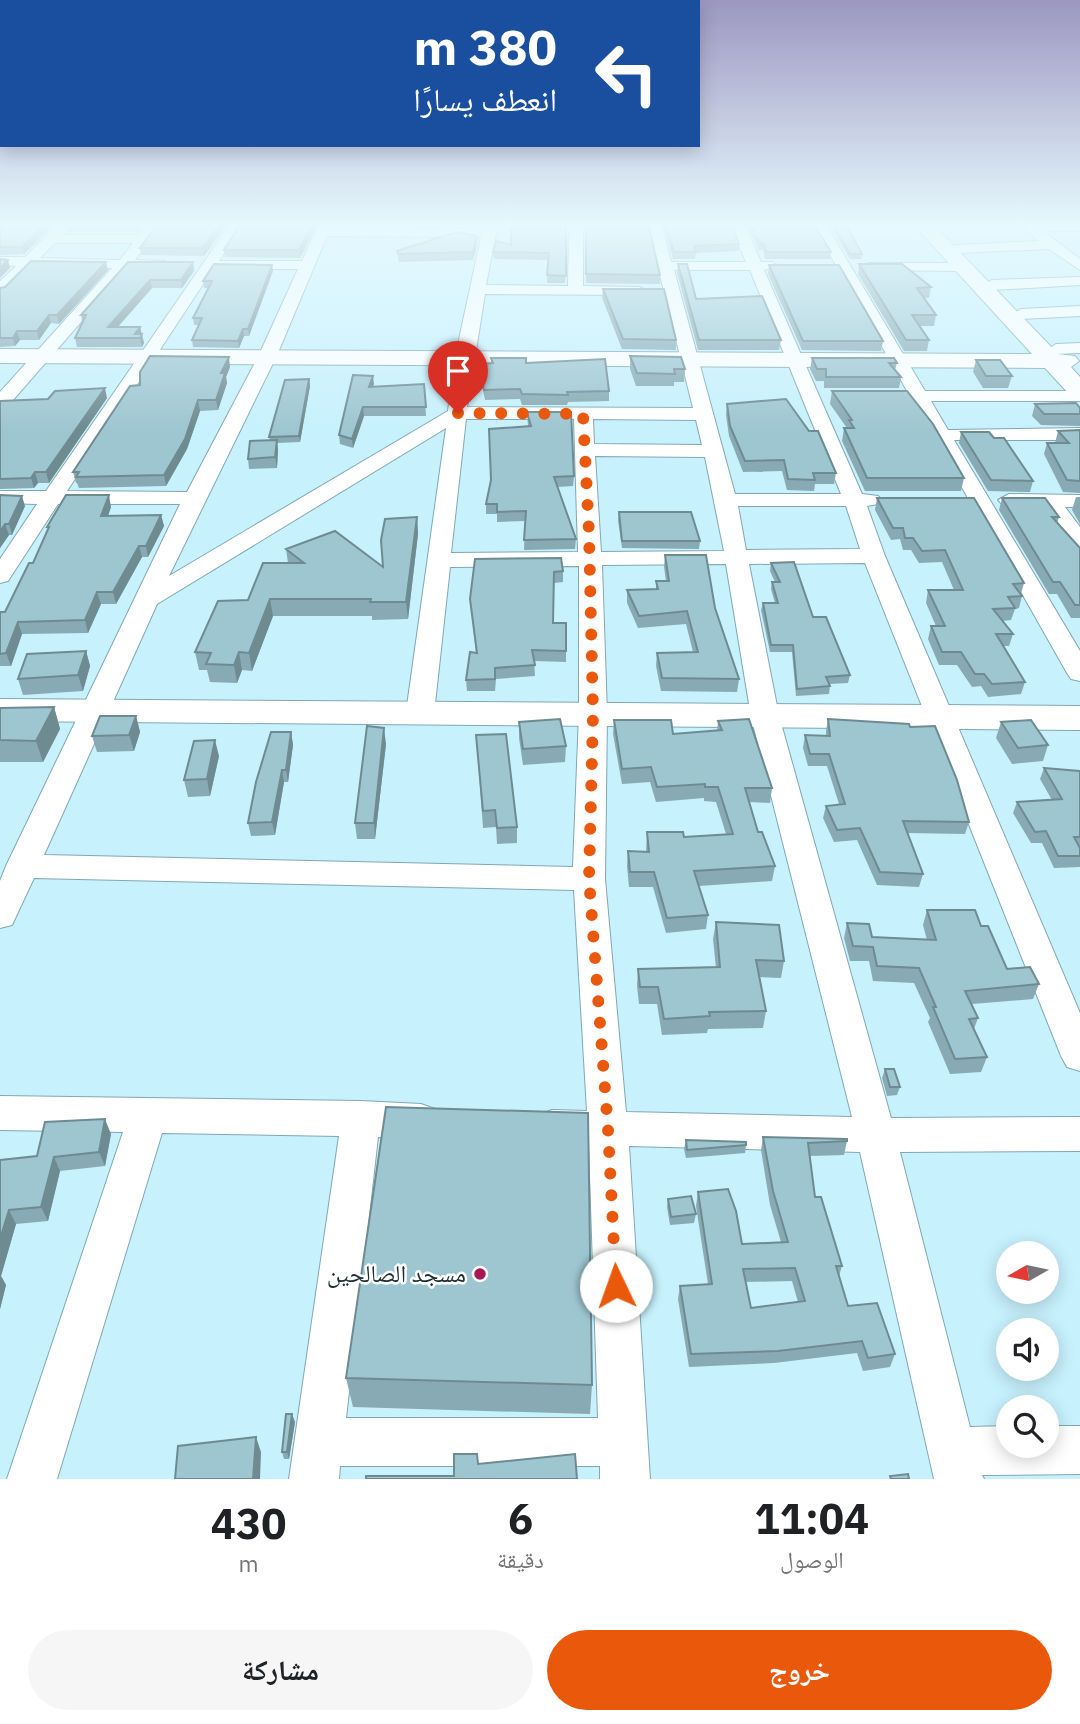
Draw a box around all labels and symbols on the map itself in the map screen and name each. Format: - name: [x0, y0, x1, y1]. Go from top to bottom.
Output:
- pin: [428, 341, 488, 413]
- north arrow: [996, 1241, 1059, 1304]
- position arrow: [579, 1249, 653, 1323]
- place label: مسجد الصالحين: [327, 1257, 466, 1289]
- marker: مسجد الصالحين: [472, 1266, 488, 1282]

